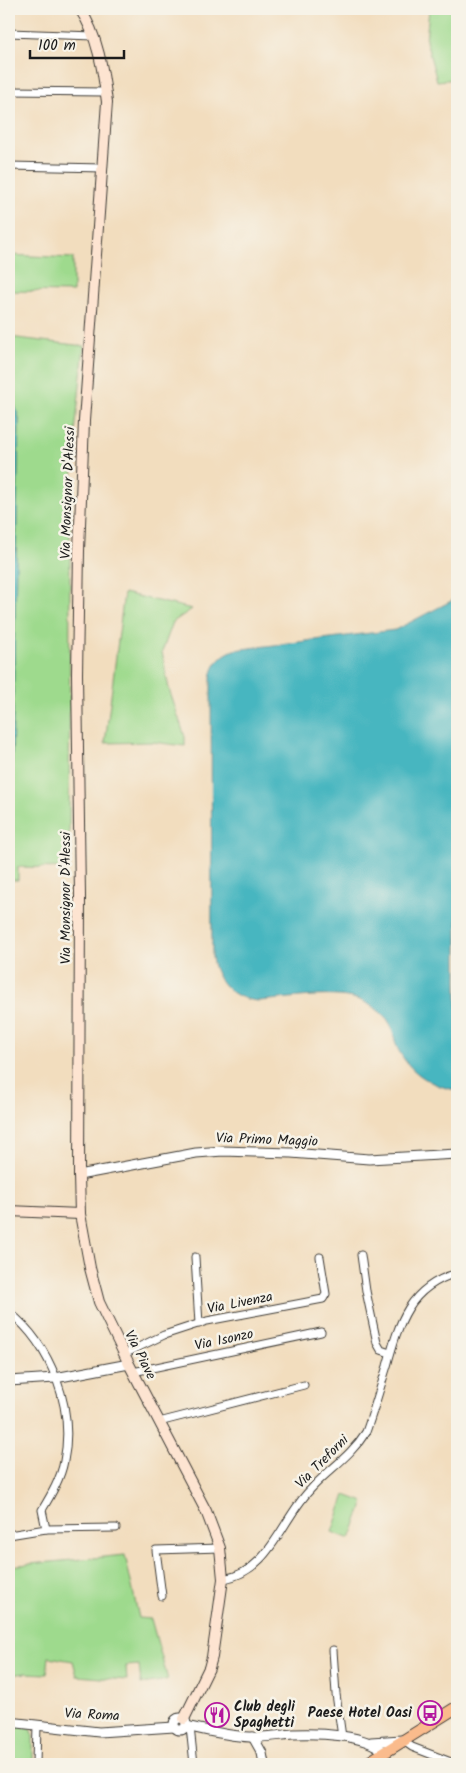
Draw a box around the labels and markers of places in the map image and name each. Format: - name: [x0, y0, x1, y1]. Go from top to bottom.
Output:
- place label: Club degli Spaghetti: [234, 1696, 295, 1734]
- bus stop icon: Paese Hotel Oasi: [417, 1700, 443, 1726]
- restaurant icon: Club degli Spaghetti: [204, 1702, 230, 1728]
- place label: Paese Hotel Oasi: [308, 1702, 412, 1724]

